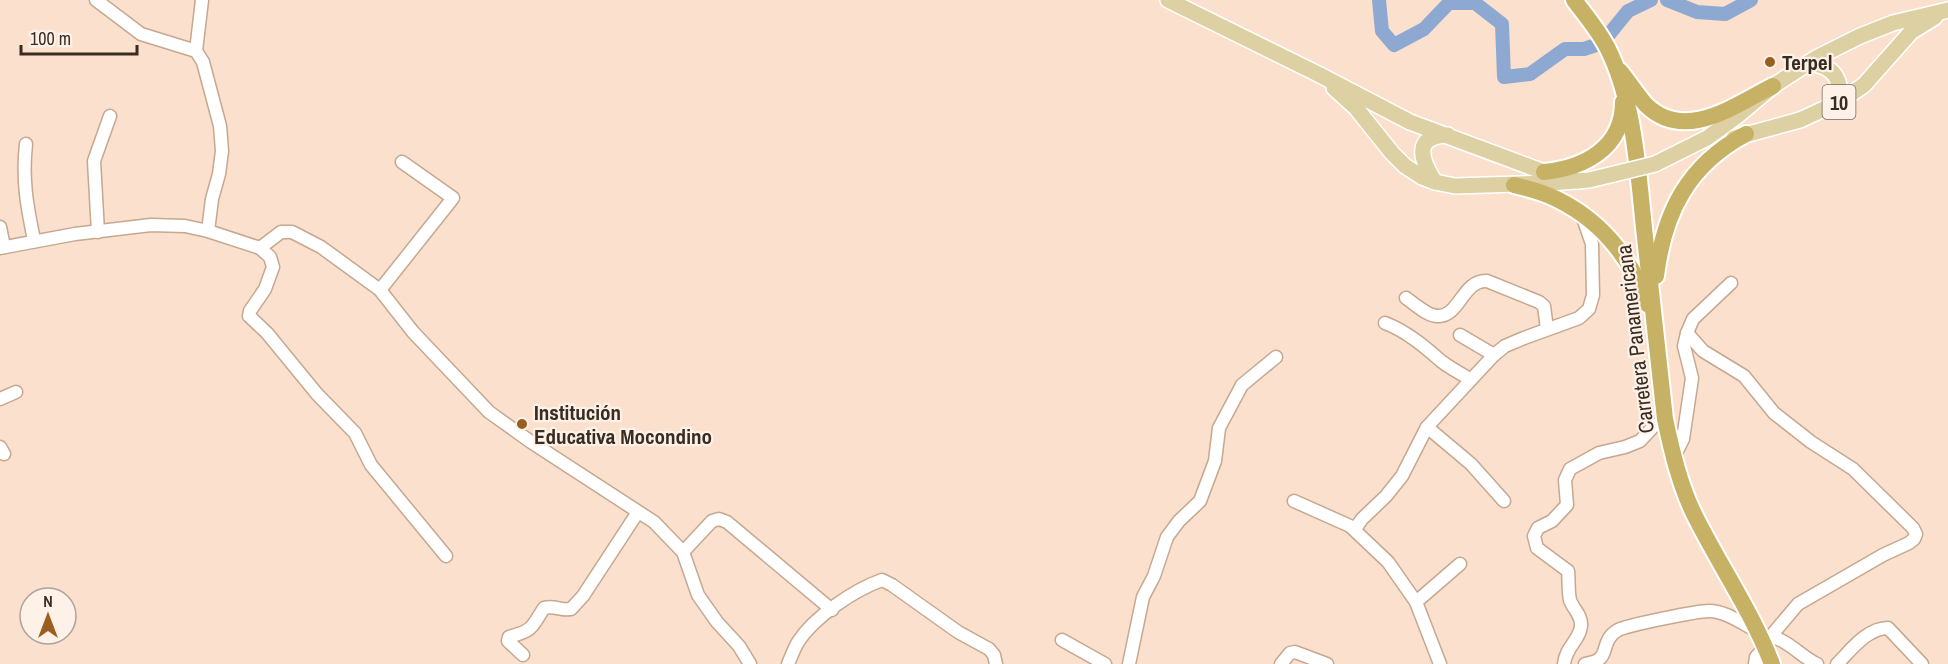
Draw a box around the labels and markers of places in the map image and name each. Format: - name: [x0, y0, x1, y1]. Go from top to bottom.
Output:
- place label: Terpel: [1782, 48, 1832, 77]
- marker: Terpel: [1763, 55, 1777, 69]
- place label: Institución Educativa Mocondino: [534, 398, 712, 451]
- marker: Institución Educativa Mocondino: [515, 417, 529, 431]

